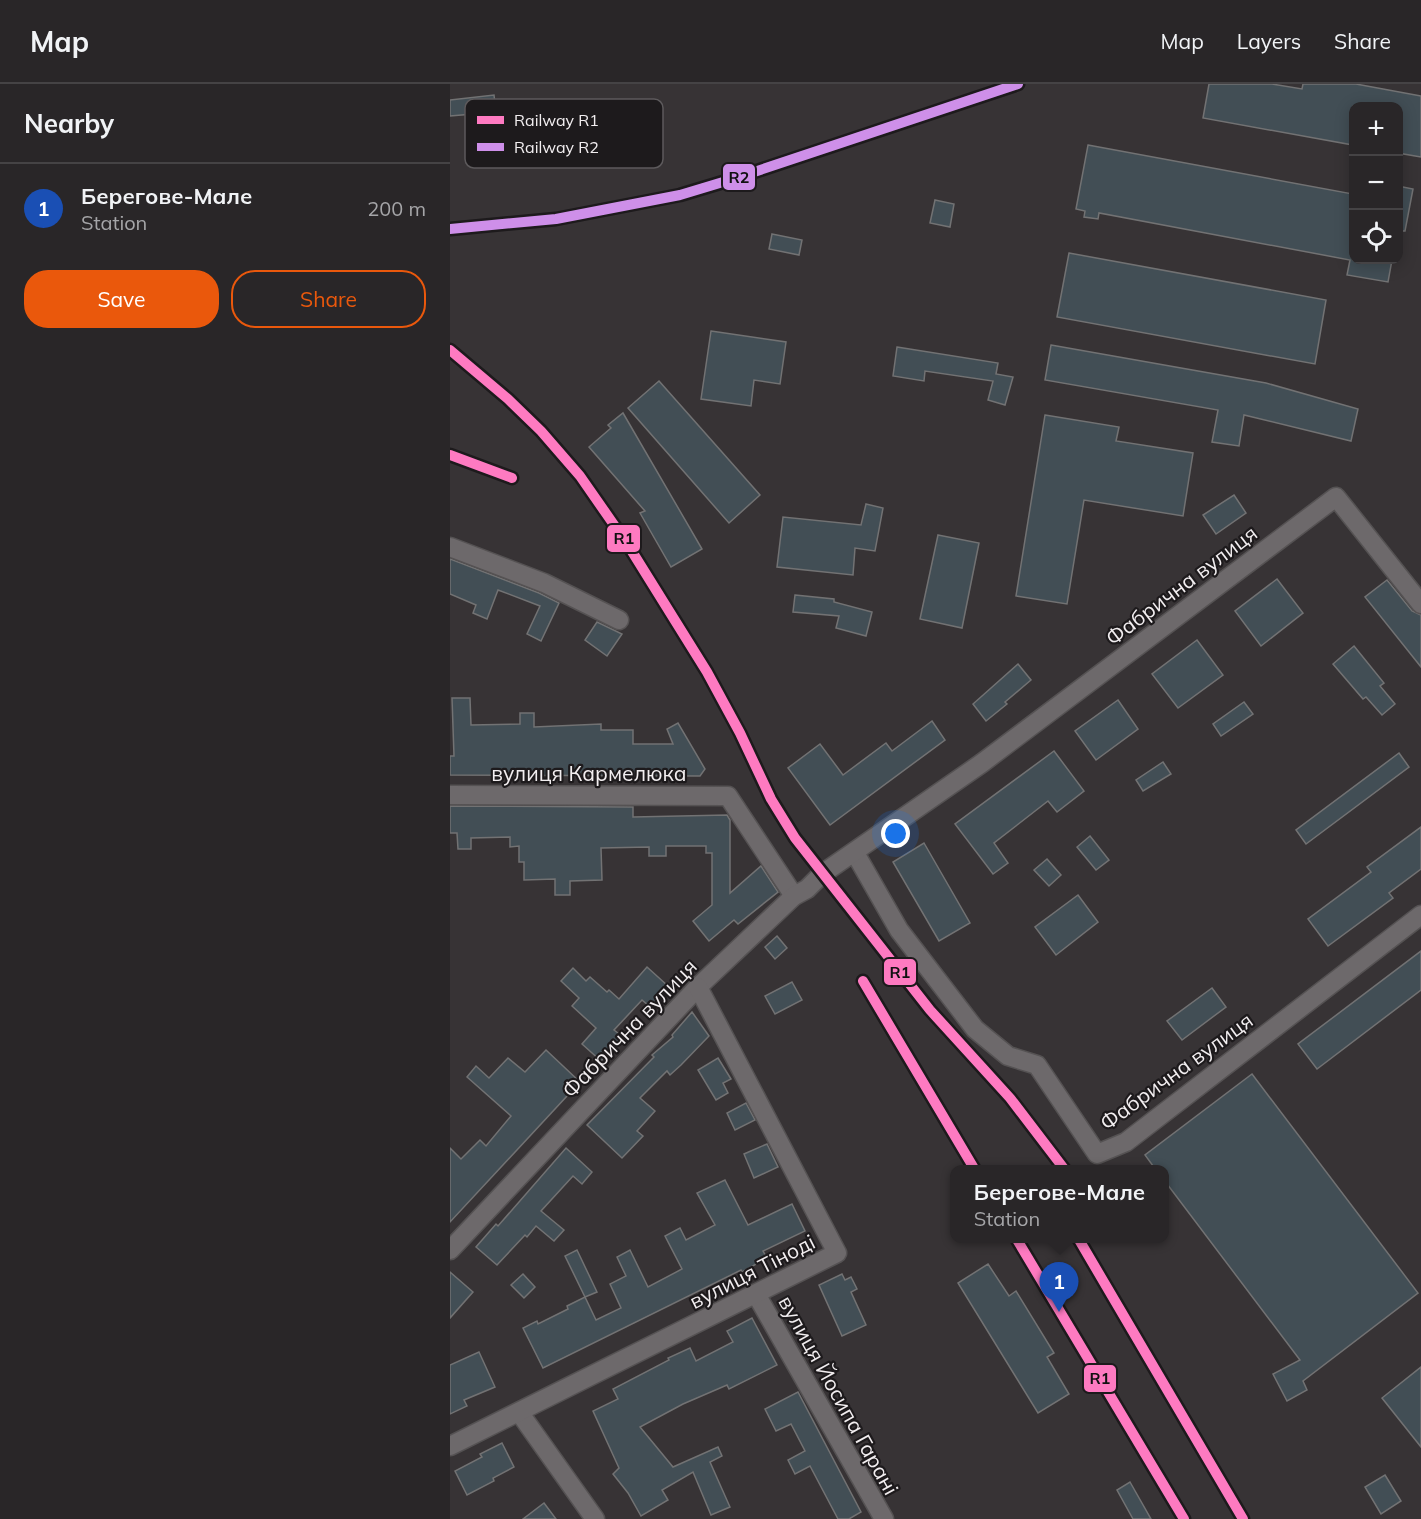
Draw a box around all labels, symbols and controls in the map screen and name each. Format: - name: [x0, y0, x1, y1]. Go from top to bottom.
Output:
- text: Map: [30, 24, 89, 59]
- text: Map: [1161, 28, 1204, 54]
- text: Layers: [1237, 28, 1301, 54]
- text: Share: [1334, 28, 1391, 54]
- legend: [465, 99, 663, 168]
- map controls: [1349, 102, 1403, 264]
- button: +: [1349, 102, 1403, 156]
- text: Nearby: [24, 107, 114, 140]
- text: Railway R1: [514, 110, 599, 130]
- text: Railway R2: [514, 137, 599, 157]
- button: −: [1349, 156, 1403, 210]
- line badge: R2: [722, 163, 756, 191]
- text: R2: [729, 167, 749, 187]
- text: Берегове-Мале: [81, 182, 252, 210]
- text: 1: [38, 196, 50, 221]
- text: 200 m: [367, 196, 426, 221]
- text: Station: [81, 210, 147, 235]
- button: locate: [1349, 210, 1403, 264]
- button: Save: [24, 270, 219, 328]
- button: Share: [231, 270, 426, 328]
- street label: Фабрична вулиця: [1100, 520, 1262, 650]
- line badge: R1: [606, 524, 641, 553]
- text: R1: [614, 528, 634, 548]
- street label: вулиця Кармелюка: [491, 760, 687, 786]
- your location: [881, 819, 910, 848]
- street label: Фабрична вулиця: [556, 953, 702, 1103]
- line badge: R1: [883, 958, 917, 986]
- text: R1: [890, 962, 910, 982]
- street label: Фабрична вулиця: [1094, 1007, 1258, 1135]
- popup: [950, 1165, 1169, 1243]
- text: Берегове-Мале: [974, 1178, 1145, 1206]
- text: Station: [974, 1206, 1040, 1231]
- street label: вулиця Тіноді: [685, 1228, 819, 1314]
- pin: 1: [1040, 1262, 1078, 1312]
- street label: вулиця Йосипа Гарані: [773, 1291, 905, 1499]
- line badge: R1: [1083, 1364, 1117, 1393]
- text: R1: [1090, 1368, 1110, 1388]

